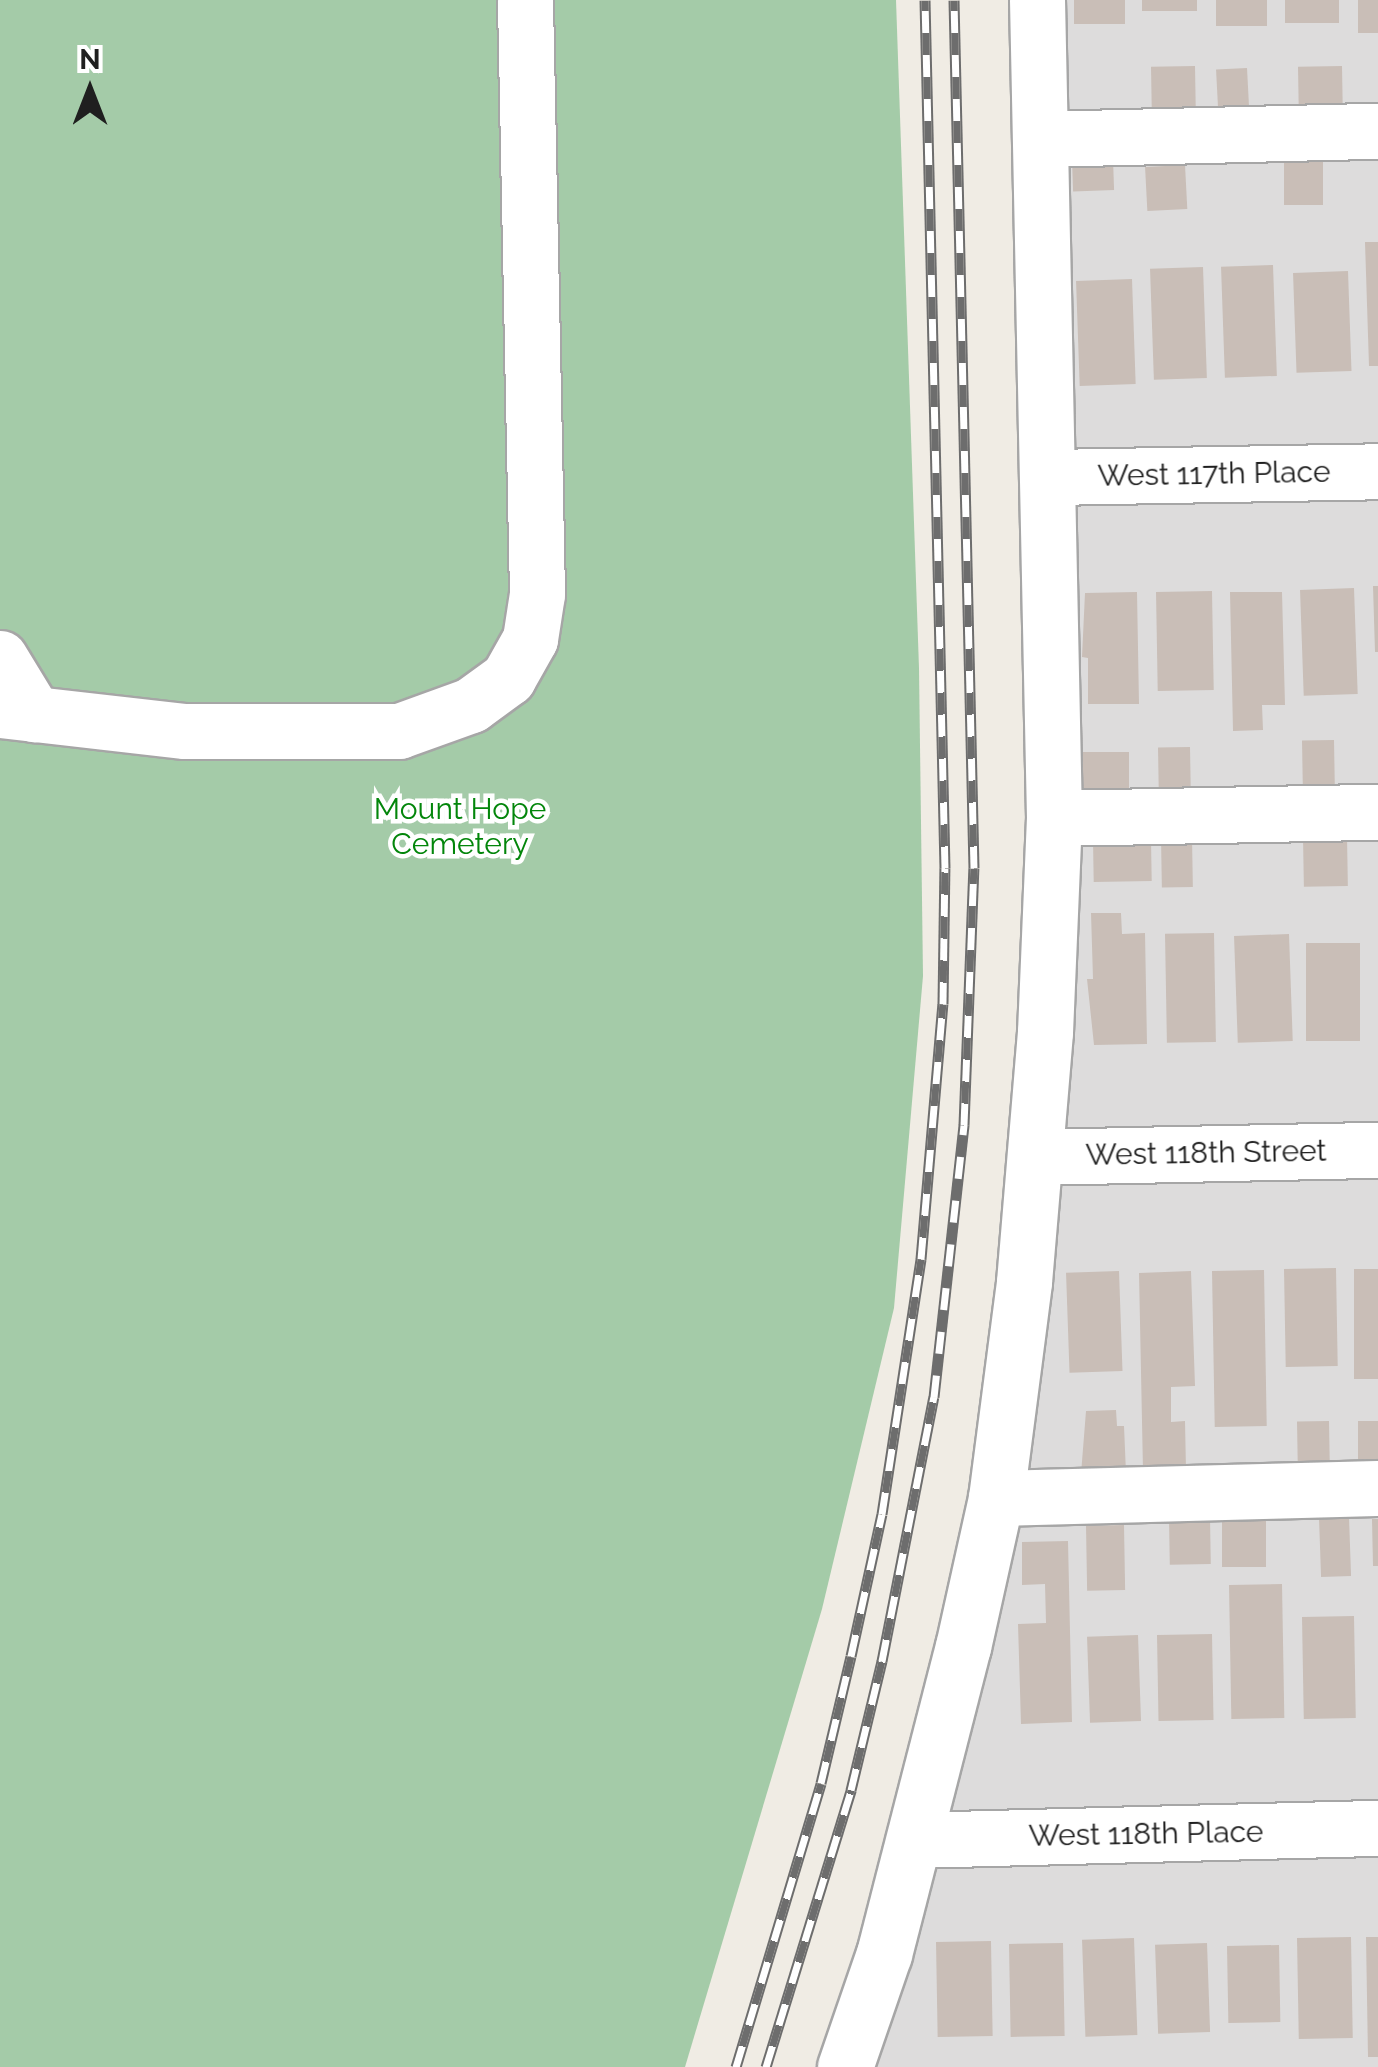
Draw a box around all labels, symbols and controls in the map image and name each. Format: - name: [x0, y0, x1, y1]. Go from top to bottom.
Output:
- north arrow: [40, 40, 140, 140]
- text: N: [79, 43, 101, 76]
- street label: West 117th Place: [1097, 454, 1331, 494]
- park label: Mount Hope Cemetery: [374, 791, 546, 862]
- street label: West 118th Street: [1085, 1133, 1327, 1173]
- street label: West 118th Place: [1028, 1814, 1264, 1854]

